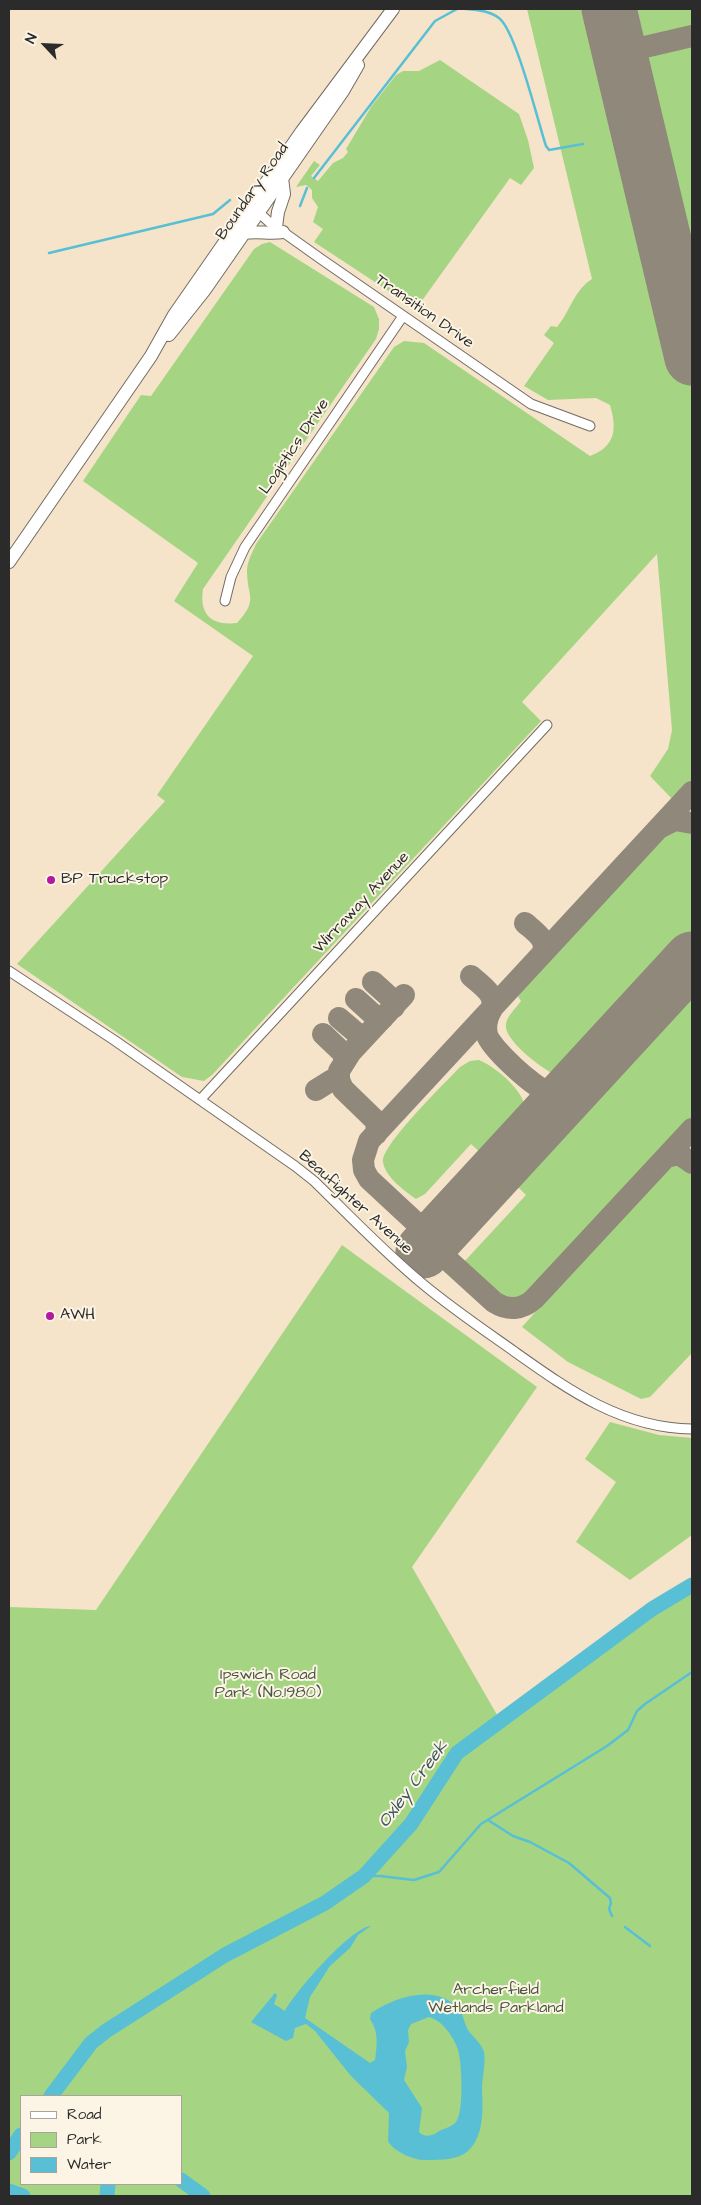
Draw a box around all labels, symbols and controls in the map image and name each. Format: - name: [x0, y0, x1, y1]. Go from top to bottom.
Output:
- north arrow: [20, 20, 70, 70]
- text: N: [20, 30, 42, 47]
- street label: Boundary Road: [213, 140, 293, 244]
- street label: Transition Drive: [371, 271, 477, 353]
- street label: Logistics Drive: [256, 396, 334, 498]
- street label: Wirraway Avenue: [310, 848, 414, 958]
- place label: BP Truckstop: [61, 870, 168, 890]
- marker: BP Truckstop: [45, 874, 57, 886]
- street label: Beaufighter Avenue: [294, 1147, 416, 1259]
- place label: AWH: [60, 1306, 95, 1326]
- marker: AWH: [44, 1310, 56, 1322]
- park label: Ipswich Road Park (No.1980): [215, 1666, 321, 1704]
- water label: Oxley Creek: [374, 1737, 454, 1833]
- park label: Archerfield Wetlands Parkland: [428, 1981, 564, 2019]
- legend: [20, 2095, 182, 2185]
- text: Road: [67, 2104, 101, 2125]
- text: Park: [67, 2129, 102, 2150]
- text: Water: [67, 2154, 111, 2175]

